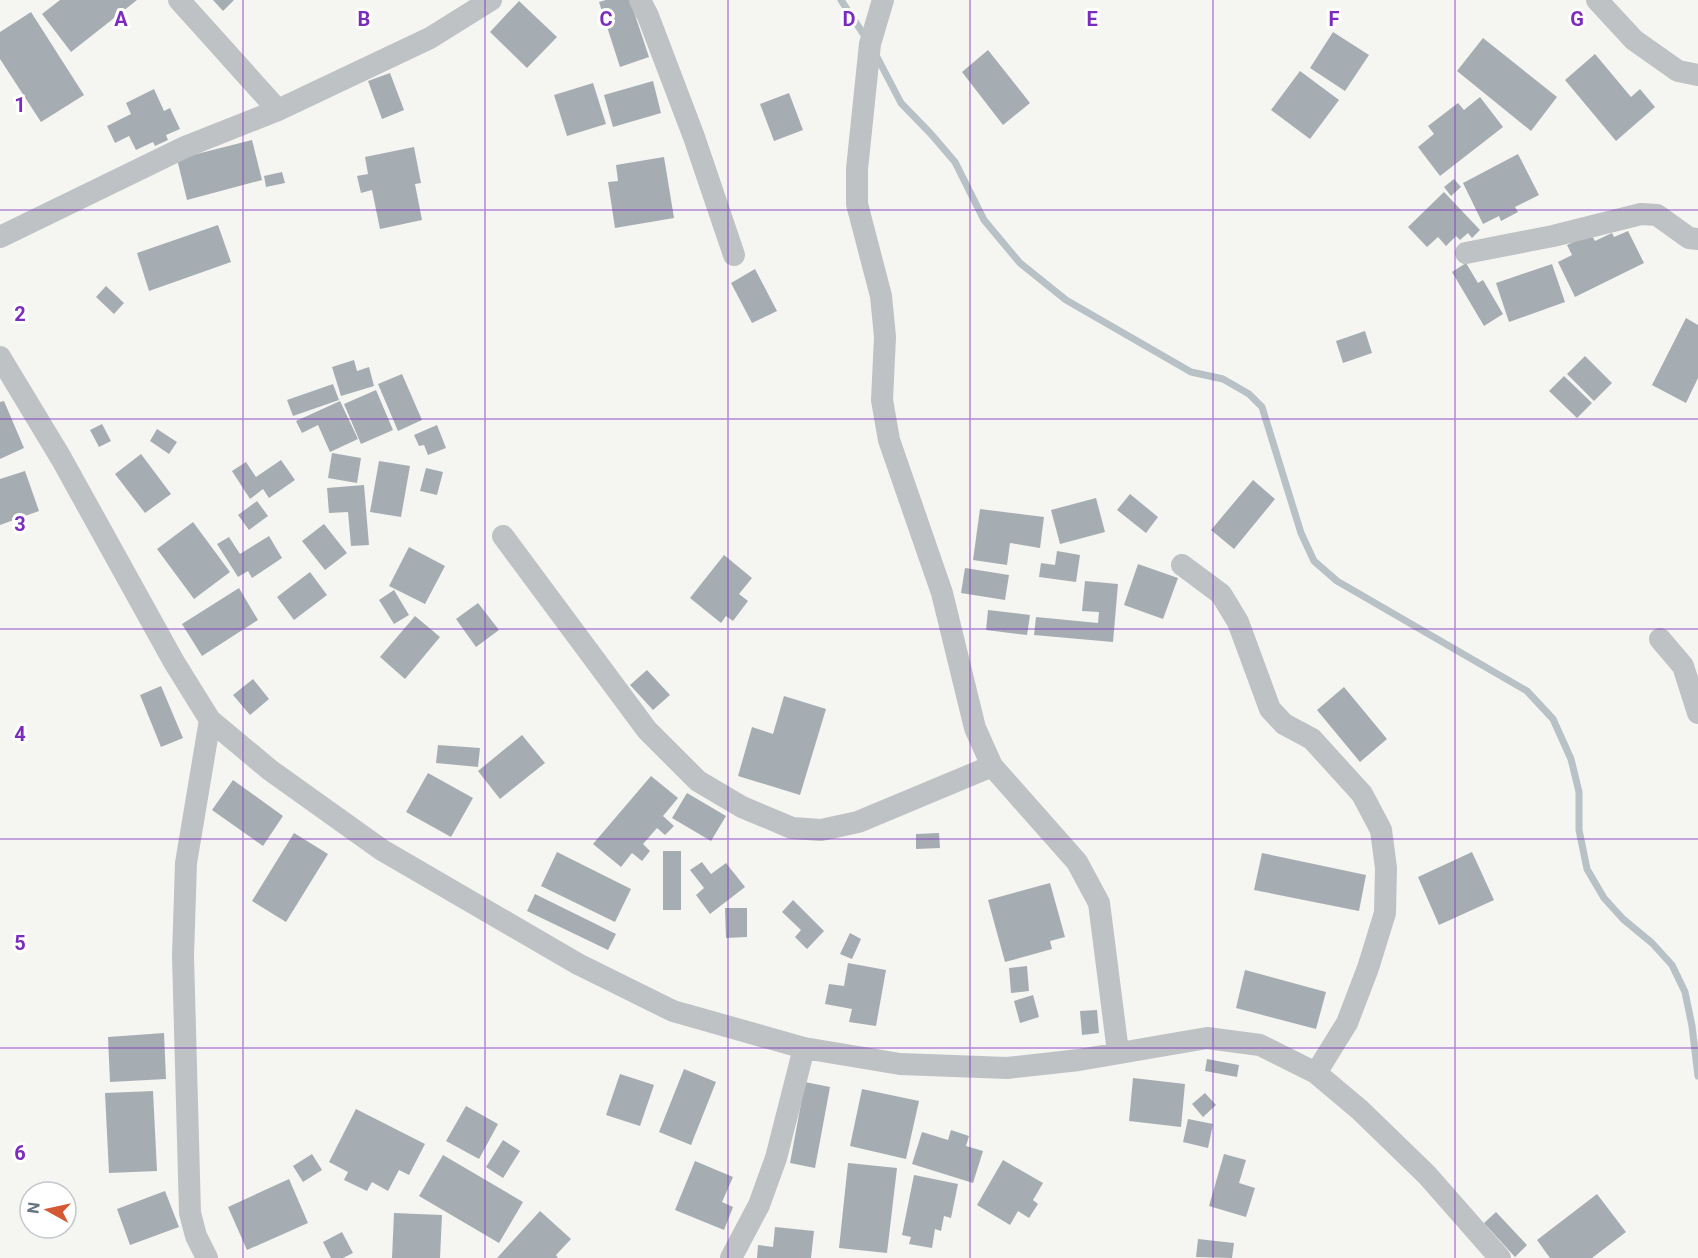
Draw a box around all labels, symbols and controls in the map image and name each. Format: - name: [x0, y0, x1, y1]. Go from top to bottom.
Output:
- text: A: [114, 7, 128, 31]
- text: B: [358, 7, 370, 31]
- text: C: [599, 7, 613, 31]
- text: D: [843, 7, 856, 31]
- text: E: [1086, 7, 1098, 31]
- text: F: [1329, 7, 1340, 31]
- text: G: [1570, 7, 1584, 31]
- text: 1: [14, 93, 26, 117]
- text: 2: [14, 302, 26, 326]
- text: 3: [14, 512, 26, 536]
- text: 4: [14, 722, 26, 746]
- text: 5: [14, 931, 26, 955]
- text: 6: [14, 1141, 26, 1165]
- north arrow: [18, 1180, 78, 1240]
- text: N: [23, 1201, 44, 1215]

